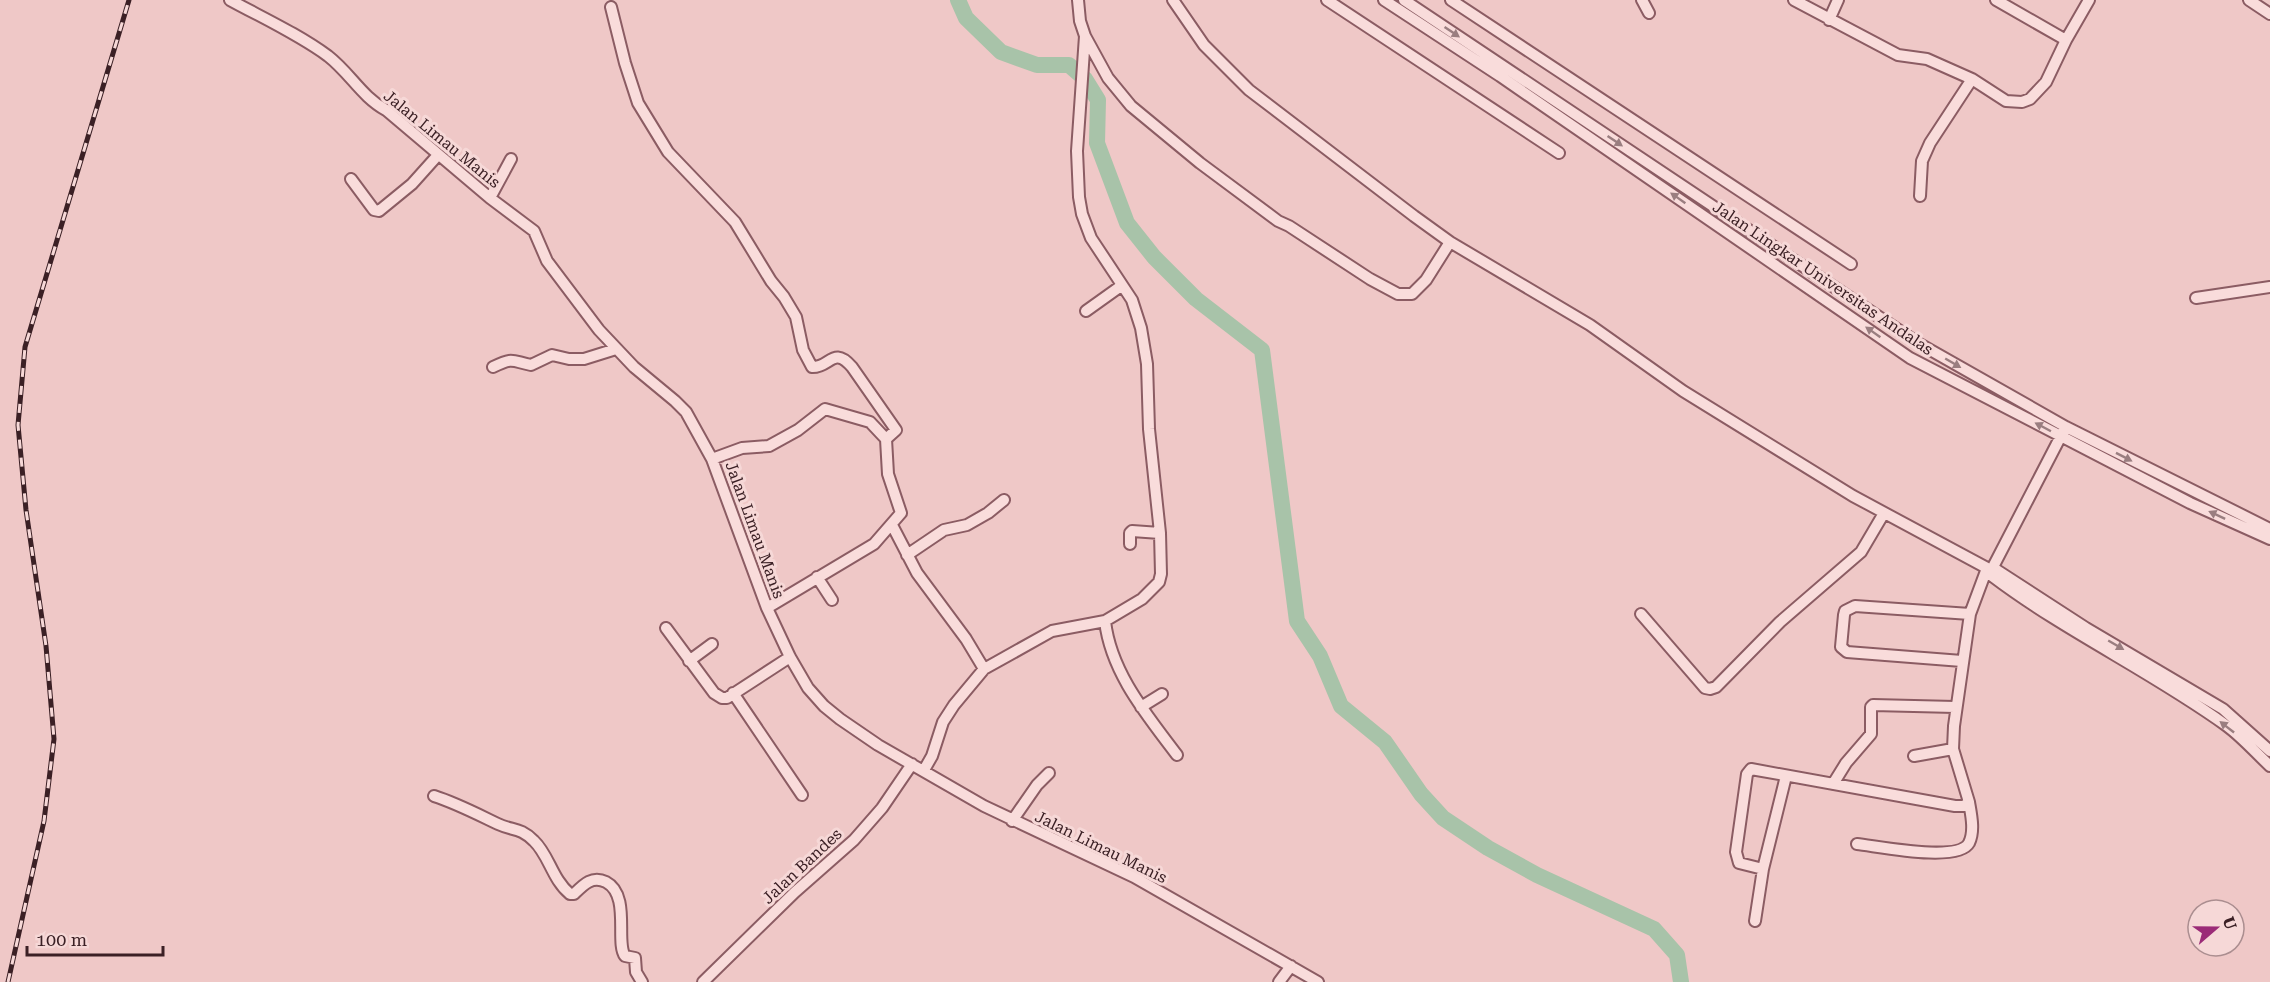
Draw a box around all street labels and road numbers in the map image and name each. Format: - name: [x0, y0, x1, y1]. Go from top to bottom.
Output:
- street label: Jalan Limau Manis: [380, 86, 504, 192]
- street label: Jalan Lingkar Universitas Andalas: [1709, 197, 1937, 359]
- street label: Jalan Limau Manis: [721, 459, 789, 601]
- street label: Jalan Limau Manis: [1032, 807, 1170, 887]
- street label: Jalan Bandes: [758, 824, 846, 908]

